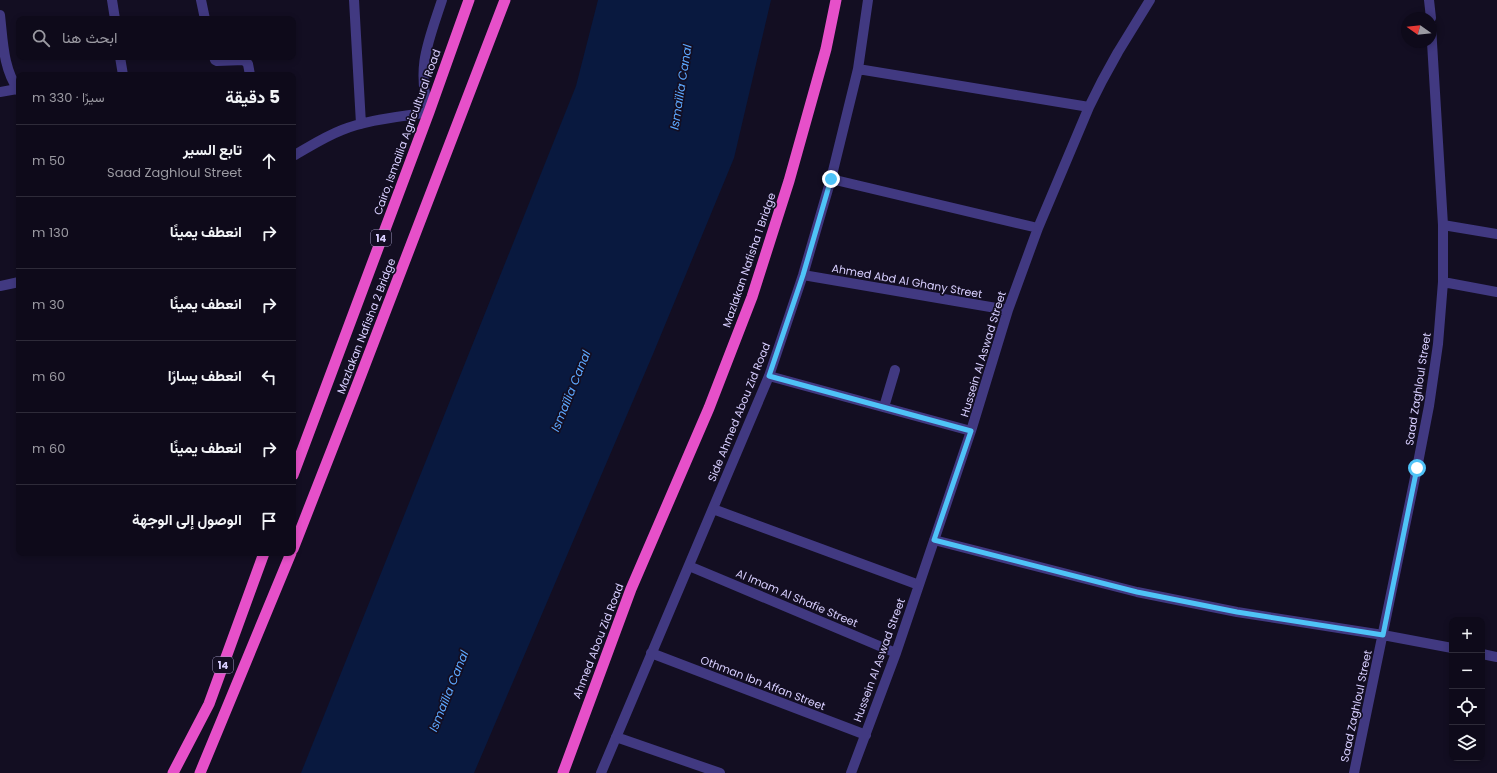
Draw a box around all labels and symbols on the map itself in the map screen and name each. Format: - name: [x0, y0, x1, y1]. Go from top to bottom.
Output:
- north arrow: [1401, 12, 1437, 48]
- water label: Ismaïlia Canal: [665, 43, 696, 131]
- street label: Cairo, Ismailia Agricultural Road: [369, 47, 445, 217]
- route end: [822, 170, 840, 188]
- street label: Mazlakan Nafisha 1 Bridge: [718, 190, 780, 329]
- road number: 14: [371, 230, 391, 246]
- street label: Mazlakan Nafisha 2 Bridge: [333, 256, 399, 396]
- street label: Ahmed Abd Al Ghany Street: [830, 260, 984, 302]
- street label: Hussein Al Aswad Street: [956, 289, 1010, 419]
- street label: Saad Zaghloul Street: [1401, 331, 1435, 447]
- street label: Side Ahmed Abou Zid Road: [704, 340, 774, 484]
- water label: Ismaïlia Canal: [546, 348, 595, 434]
- route start: [1408, 459, 1426, 477]
- street label: Al Imam Al Shafie Street: [734, 565, 860, 631]
- street label: Ahmed Abou Zid Road: [569, 581, 627, 701]
- street label: Hussein Al Aswad Street: [849, 596, 909, 724]
- water label: Ismaïlia Canal: [424, 648, 473, 734]
- street label: Saad Zaghloul Street: [1336, 648, 1376, 764]
- street label: Othman Ibn Affan Street: [698, 652, 828, 714]
- road number: 14: [213, 657, 233, 673]

